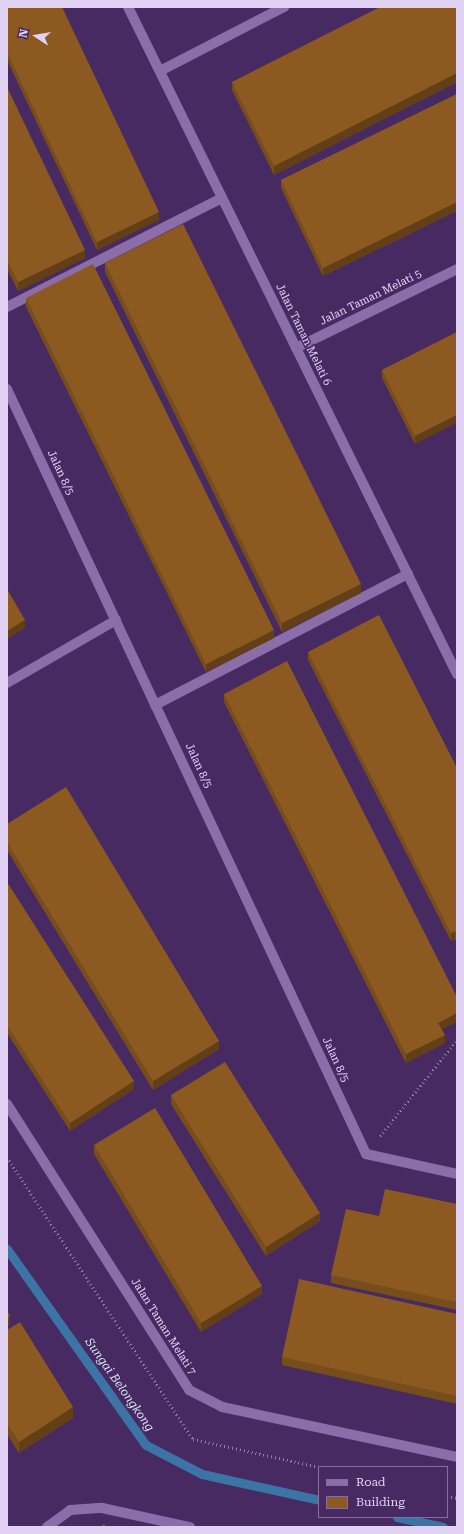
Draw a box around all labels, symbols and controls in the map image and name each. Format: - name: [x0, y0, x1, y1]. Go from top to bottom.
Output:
- north arrow: [16, 16, 56, 56]
- text: N: [17, 28, 31, 39]
- street label: Jalan Taman Melati 5: [318, 268, 424, 328]
- street label: Jalan Taman Melati 6: [273, 282, 333, 388]
- street label: Jalan 8/5: [44, 448, 76, 498]
- street label: Jalan 8/5: [182, 741, 214, 791]
- street label: Jalan 8/5: [319, 1035, 351, 1085]
- street label: Jalan Taman Melati 7: [128, 1276, 198, 1378]
- water label: Sungai Belongkong: [81, 1336, 157, 1434]
- legend: [318, 1466, 448, 1518]
- text: Road: [356, 1475, 385, 1489]
- text: Building: [356, 1495, 405, 1509]

